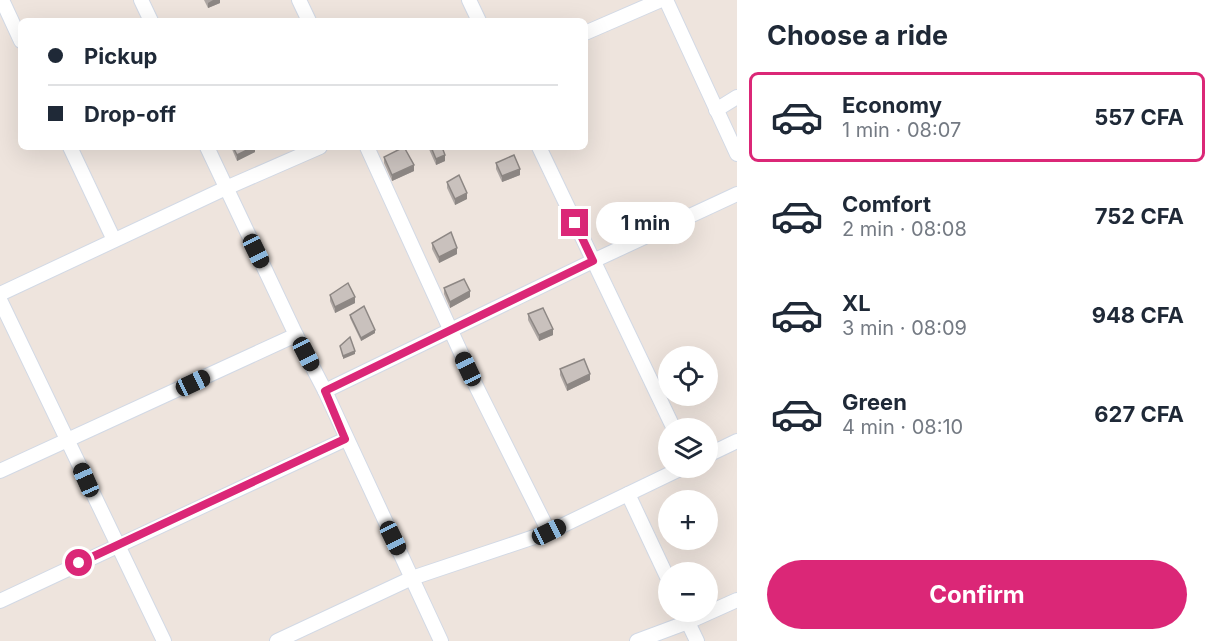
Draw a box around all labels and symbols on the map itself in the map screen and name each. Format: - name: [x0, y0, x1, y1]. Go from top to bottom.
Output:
- callout: 1 min: [596, 202, 695, 244]
- route end: [561, 209, 588, 236]
- car: [240, 231, 272, 271]
- car: [290, 334, 322, 374]
- car: [452, 349, 484, 389]
- car: [173, 367, 213, 399]
- car: [70, 460, 102, 500]
- car: [529, 516, 569, 548]
- car: [377, 518, 409, 558]
- route start: [65, 549, 92, 576]

